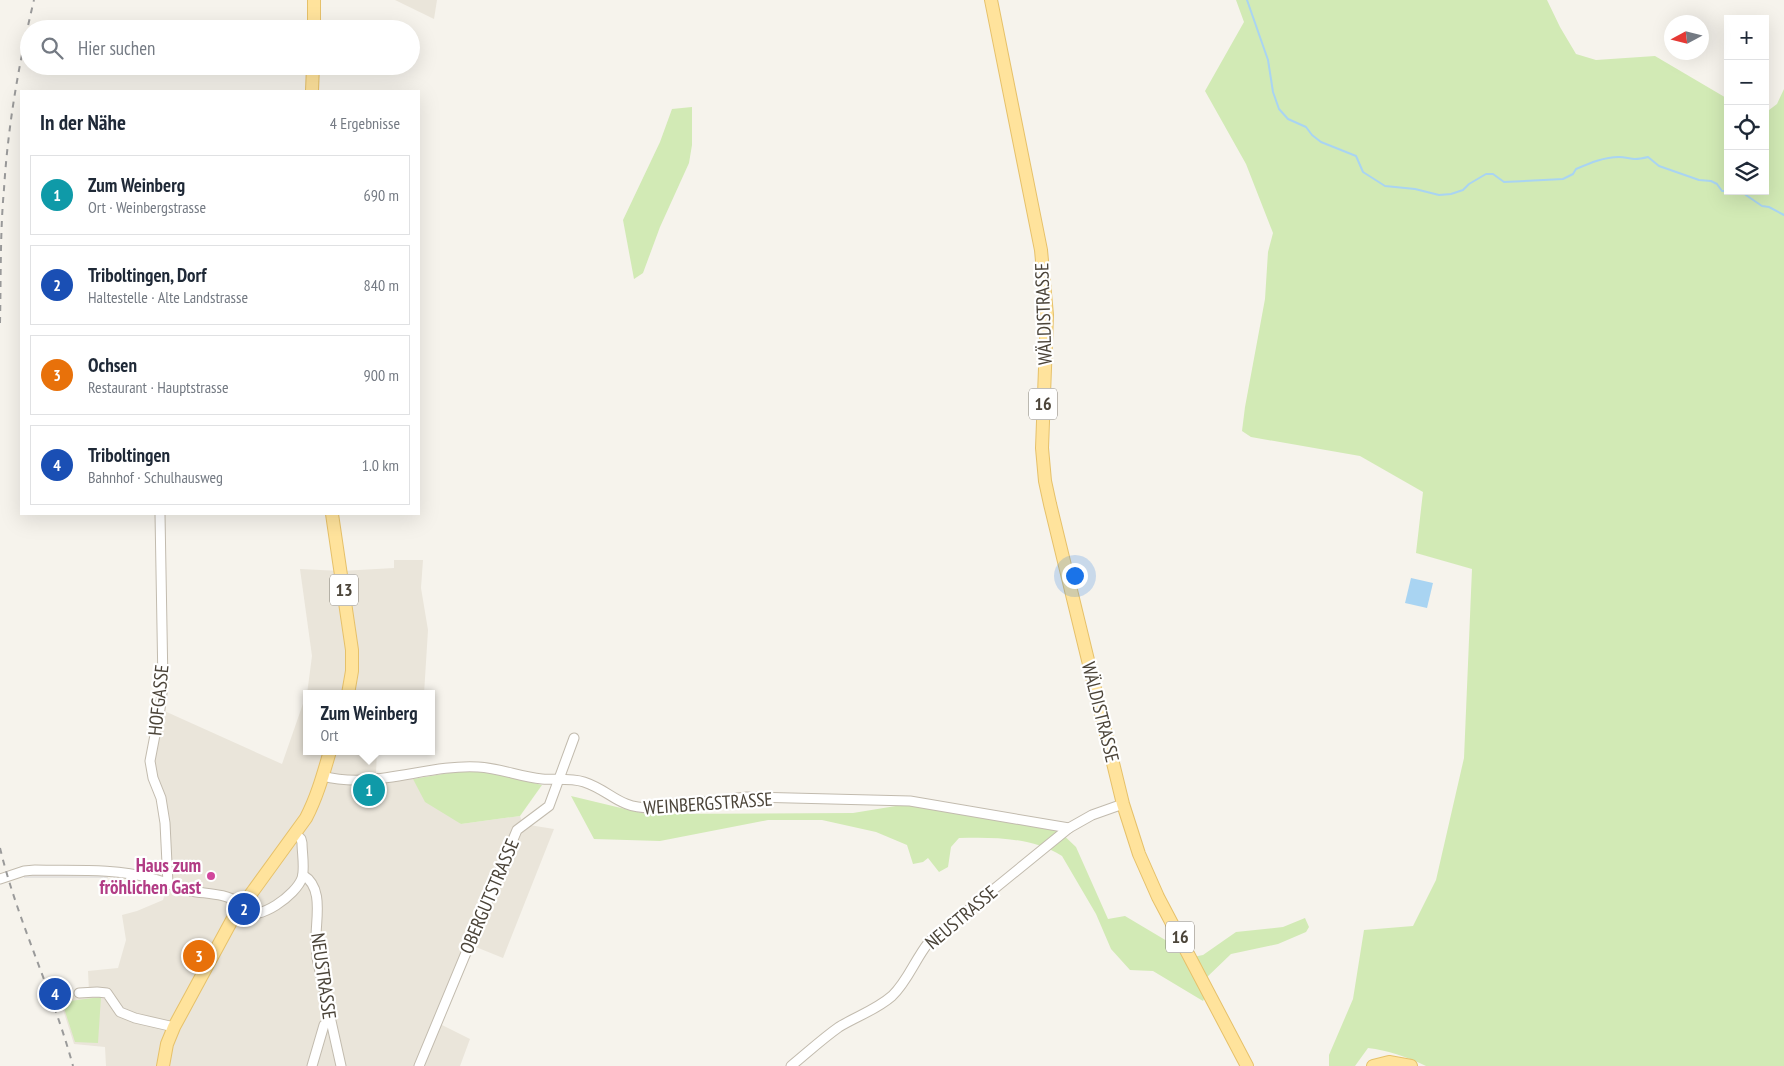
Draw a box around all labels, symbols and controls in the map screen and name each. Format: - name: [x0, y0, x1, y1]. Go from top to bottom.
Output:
- north arrow: [1664, 15, 1709, 60]
- map controls: [1724, 15, 1769, 195]
- button: +: [1724, 15, 1769, 60]
- search box: [20, 20, 420, 75]
- icon: search: [38, 34, 66, 62]
- text: Hier suchen: [78, 36, 155, 60]
- button: −: [1724, 60, 1769, 105]
- button: locate: [1724, 105, 1769, 150]
- text: In der Nähe: [40, 109, 126, 136]
- text: 4 Ergebnisse: [330, 113, 400, 133]
- button: layers: [1724, 150, 1769, 195]
- text: Zum Weinberg: [88, 173, 185, 197]
- text: 1: [53, 185, 61, 205]
- text: 690 m: [364, 185, 399, 205]
- text: Ort · Weinbergstrasse: [88, 197, 206, 217]
- street label: WÄLDISTRASSE: [1029, 262, 1057, 366]
- text: Triboltingen, Dorf: [88, 263, 206, 287]
- text: 2: [53, 275, 61, 295]
- text: 840 m: [364, 275, 399, 295]
- text: Haltestelle · Alte Landstrasse: [88, 287, 248, 307]
- text: Ochsen: [88, 353, 137, 377]
- text: 3: [53, 365, 61, 385]
- text: 900 m: [364, 365, 399, 385]
- text: Restaurant · Hauptstrasse: [88, 377, 229, 397]
- road number: 16: [1029, 388, 1057, 419]
- text: Triboltingen: [88, 443, 170, 467]
- text: 4: [53, 455, 61, 475]
- text: 1.0 km: [362, 455, 399, 475]
- text: Bahnhof · Schulhausweg: [88, 467, 223, 487]
- your location: [1062, 563, 1088, 589]
- road number: 13: [330, 574, 358, 606]
- street label: WÄLDISTRASSE: [1077, 659, 1125, 765]
- street label: HOFGASSE: [142, 663, 174, 737]
- popup: [303, 690, 435, 755]
- text: Zum Weinberg: [320, 701, 418, 725]
- text: Ort: [320, 725, 338, 745]
- pin: 1: [353, 771, 385, 809]
- street label: WEINBERGSTRASSE: [643, 787, 773, 819]
- street label: OBERGUTSTRASSE: [454, 835, 524, 957]
- place label: Haus zum fröhlichen Gast: [99, 853, 201, 899]
- marker: Haus zum fröhlichen Gast: [205, 870, 217, 882]
- street label: NEUSTRASSE: [920, 880, 1002, 954]
- pin: 2: [228, 890, 260, 928]
- road number: 16: [1166, 922, 1194, 952]
- street label: NEUSTRASSE: [306, 931, 342, 1021]
- pin: 3: [183, 937, 215, 975]
- pin: 4: [39, 975, 71, 1013]

